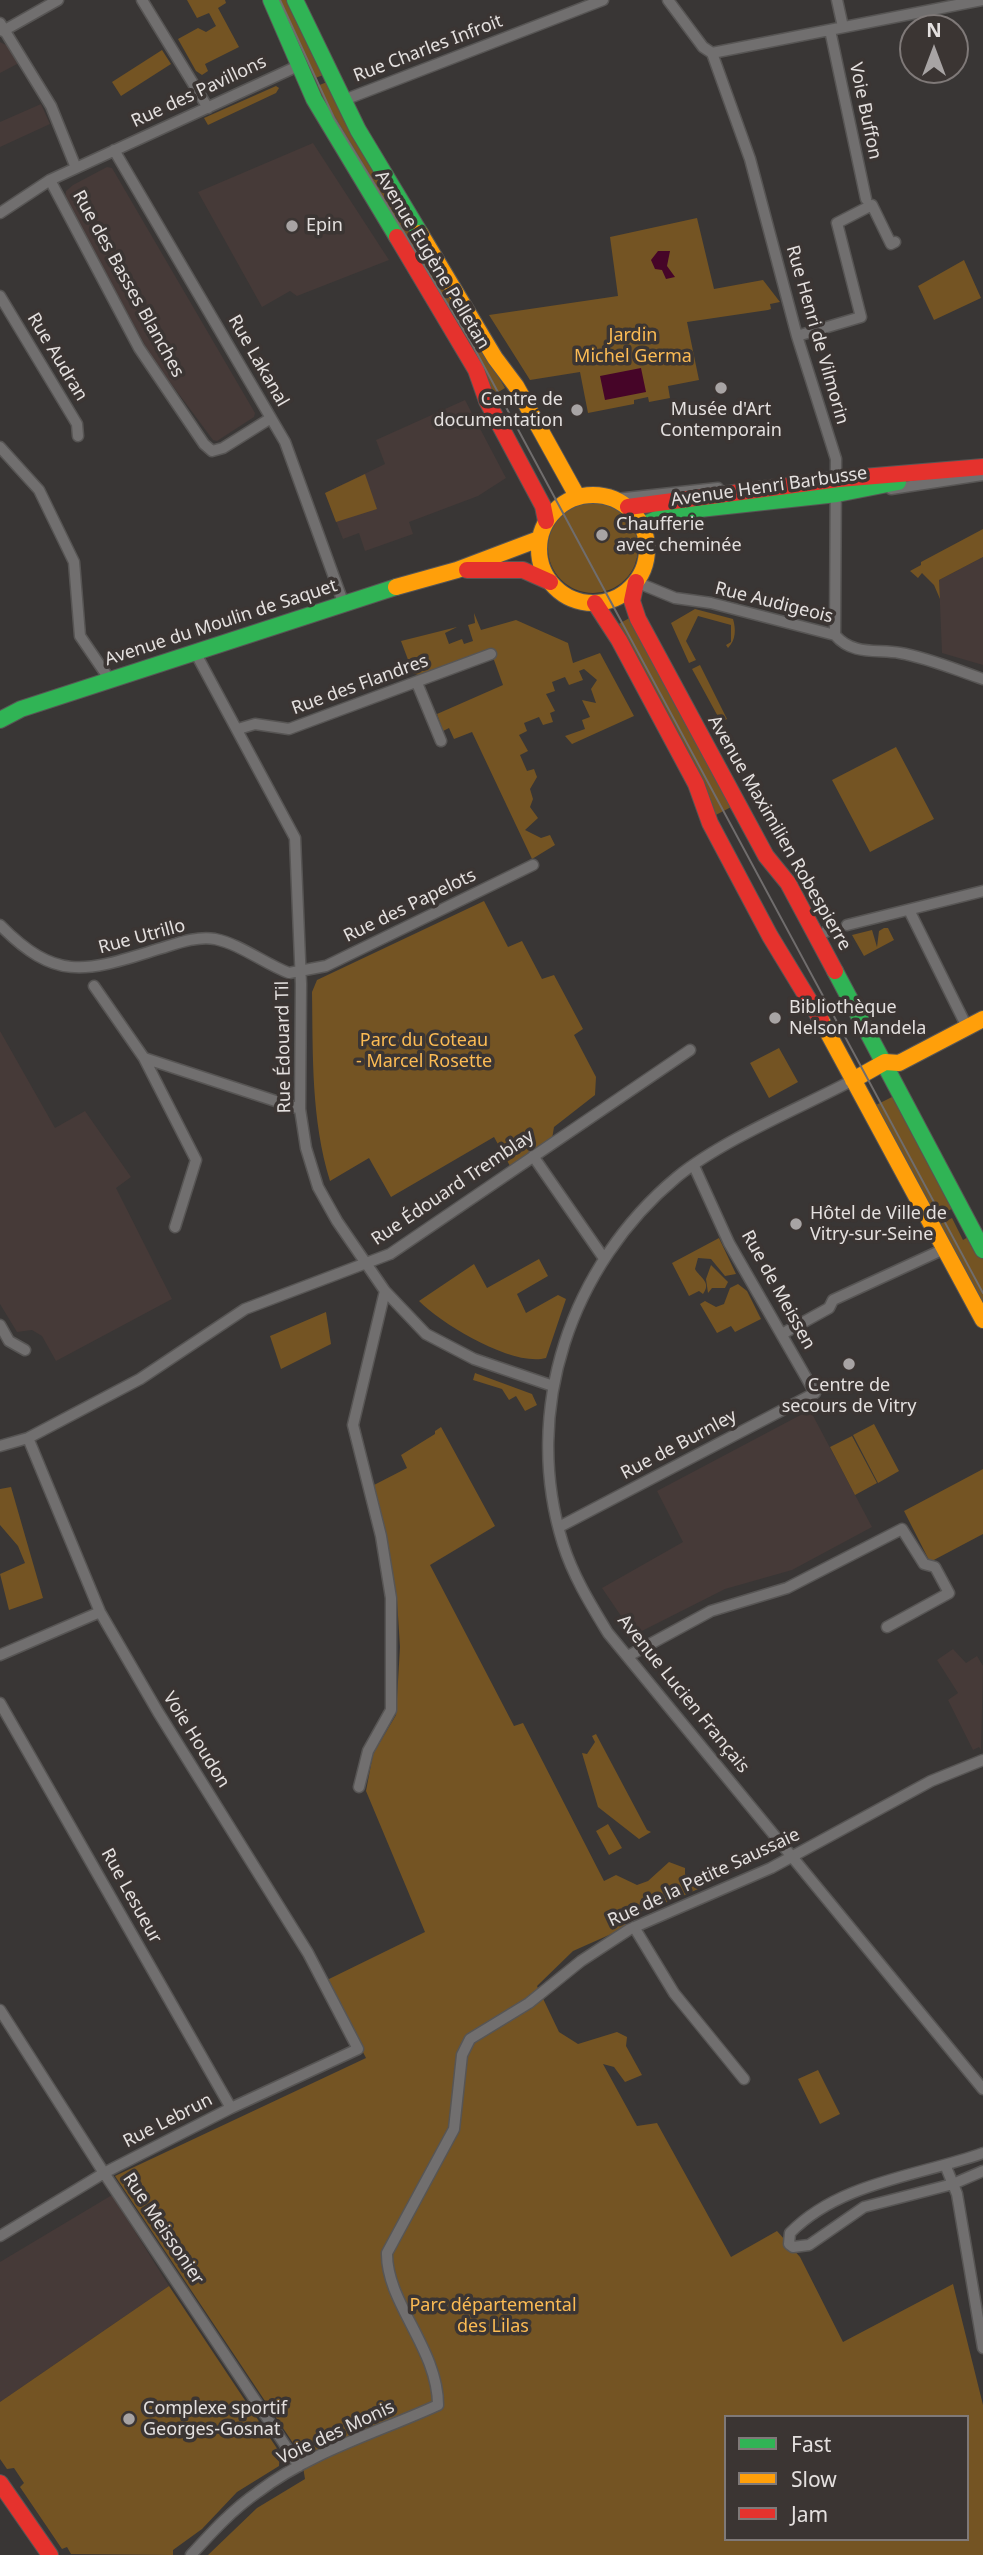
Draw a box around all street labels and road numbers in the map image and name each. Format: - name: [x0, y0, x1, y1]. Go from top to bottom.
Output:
- street label: Rue Charles Infroit: [350, 11, 506, 87]
- street label: Rue des Pavillons: [128, 51, 270, 133]
- street label: Voie Buffon: [844, 61, 886, 161]
- street label: Avenue Eugène Pelletan: [370, 167, 494, 353]
- street label: Rue des Basses Blanches: [68, 187, 188, 381]
- street label: Rue Henri de Vilmorin: [781, 243, 853, 427]
- street label: Rue Audran: [22, 309, 92, 405]
- street label: Rue Lakanal: [223, 311, 293, 411]
- street label: Avenue Henri Barbusse: [669, 463, 869, 511]
- street label: Avenue du Moulin de Saquet: [102, 575, 340, 671]
- street label: Rue Audigeois: [713, 578, 835, 628]
- street label: Rue des Flandres: [289, 650, 431, 720]
- street label: Avenue Maximilien Robespierre: [703, 712, 855, 954]
- street label: Rue des Papelots: [340, 865, 480, 947]
- street label: Rue Utrillo: [96, 915, 188, 959]
- street label: Rue Édouard Til: [272, 981, 296, 1113]
- street label: Rue Édouard Tremblay: [368, 1126, 538, 1250]
- street label: Rue de Meissen: [736, 1227, 820, 1353]
- street label: Rue de Burnley: [617, 1405, 741, 1485]
- street label: Avenue Lucien Français: [613, 1611, 753, 1777]
- street label: Voie Houdon: [158, 1688, 234, 1792]
- street label: Rue de la Petite Saussaie: [605, 1824, 803, 1932]
- street label: Rue Lesueur: [96, 1845, 166, 1947]
- street label: Rue Lebrun: [120, 2089, 216, 2153]
- street label: Rue Meissonier: [118, 2169, 208, 2289]
- street label: Voie des Monis: [274, 2396, 398, 2470]

